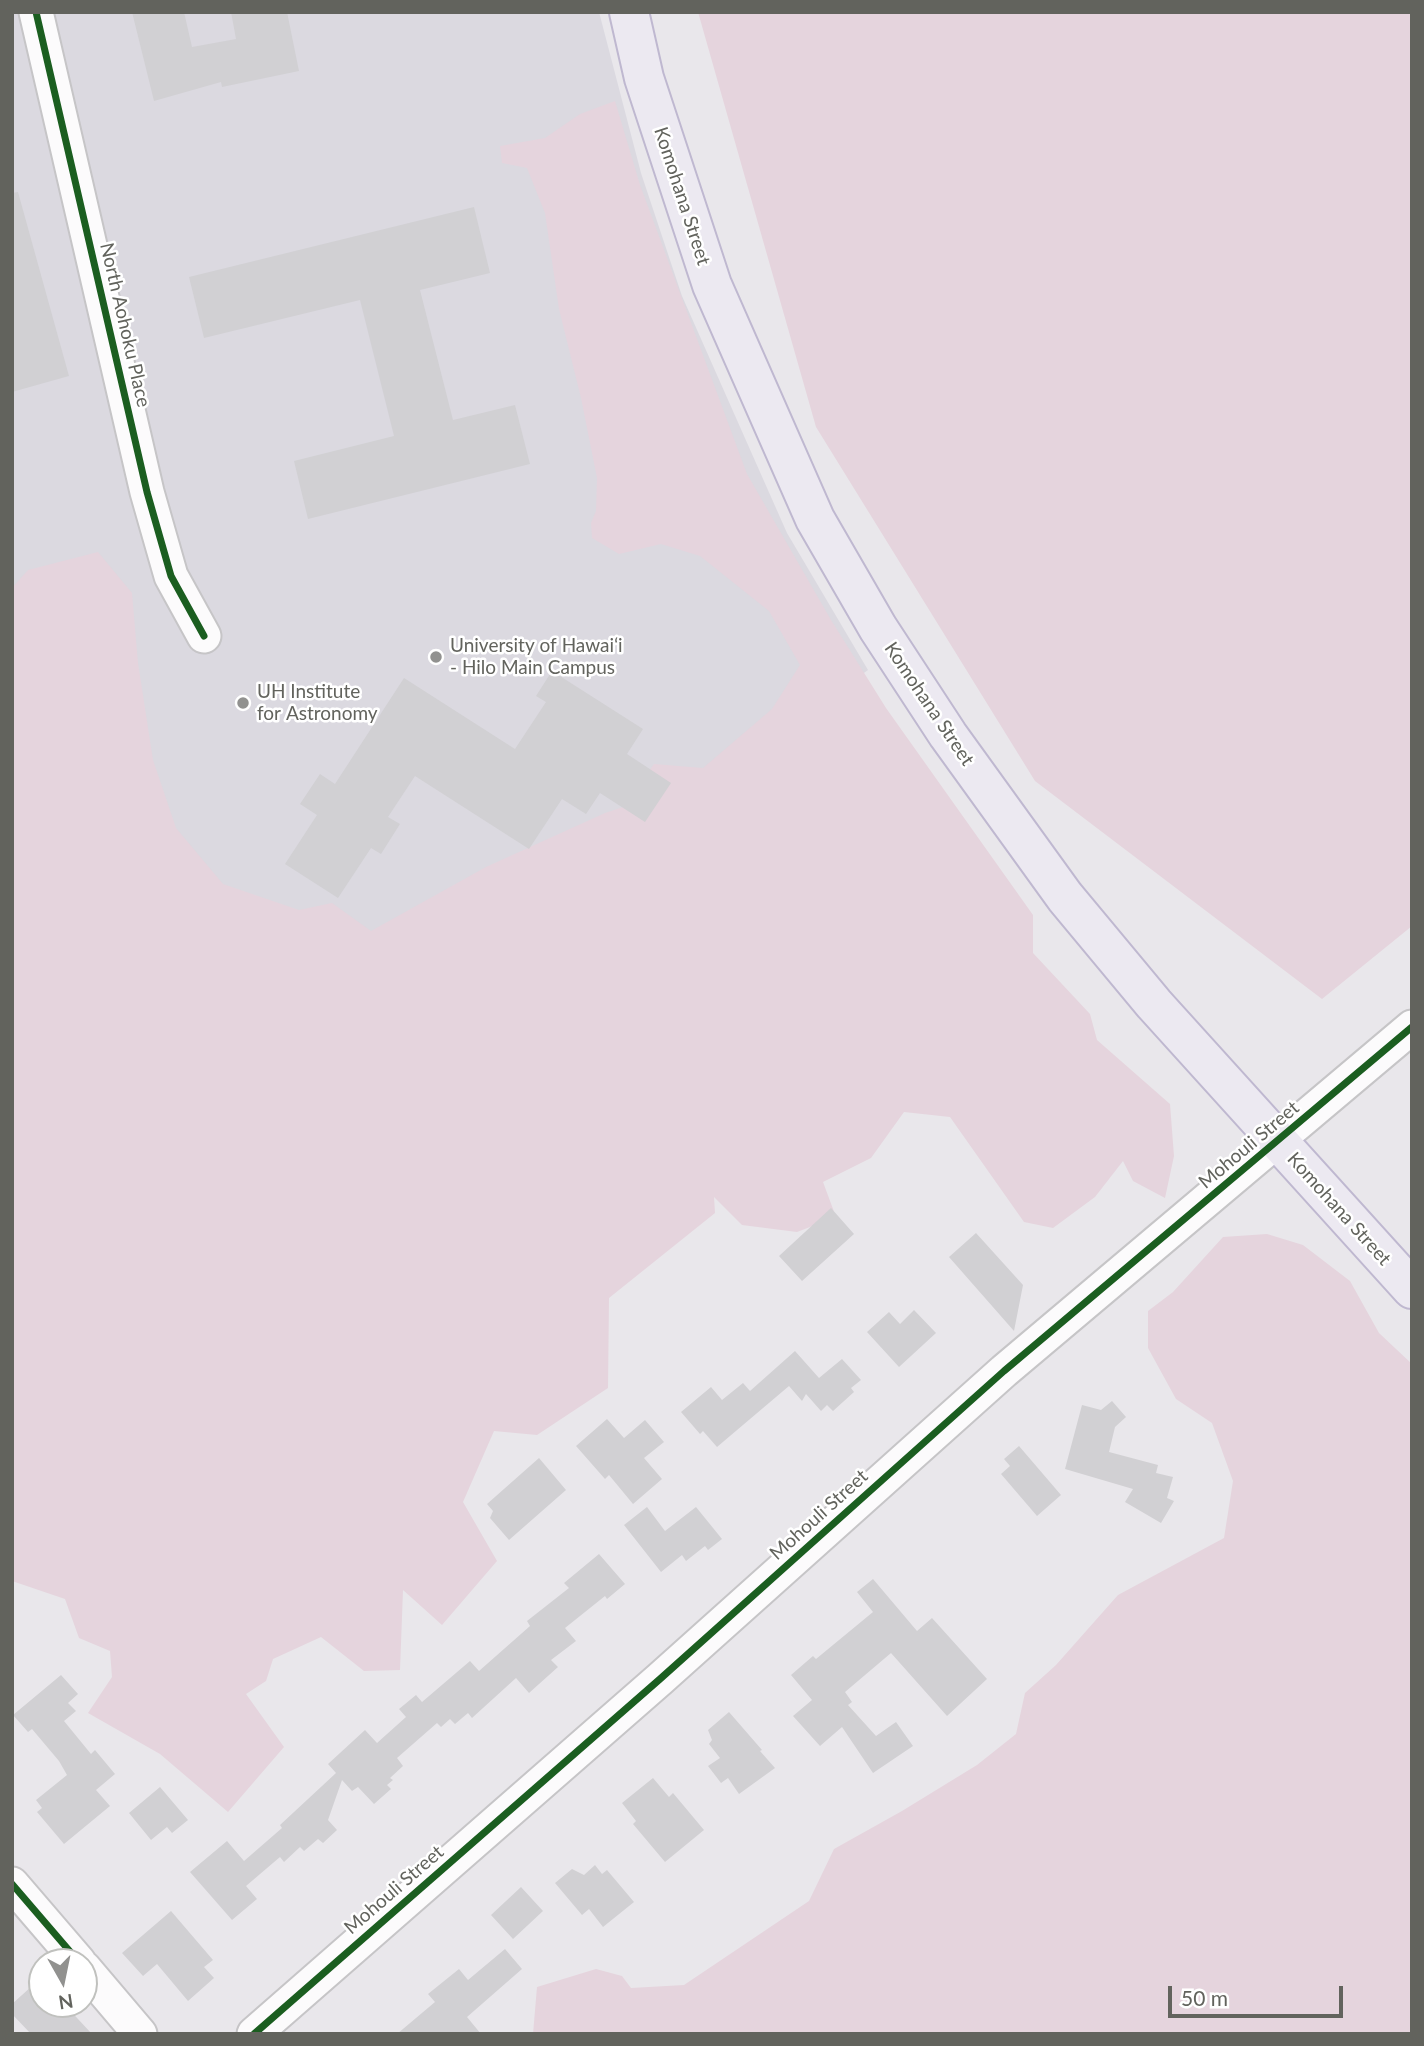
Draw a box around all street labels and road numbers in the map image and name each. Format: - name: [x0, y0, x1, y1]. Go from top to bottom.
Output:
- street label: Komohana Street: [649, 124, 715, 268]
- street label: North Aohoku Place: [95, 240, 155, 410]
- street label: Komohana Street: [879, 638, 979, 770]
- street label: Mohouli Street: [1194, 1096, 1304, 1194]
- street label: Komohana Street: [1282, 1148, 1396, 1270]
- street label: Mohouli Street: [765, 1465, 873, 1565]
- street label: Mohouli Street: [340, 1841, 448, 1939]

